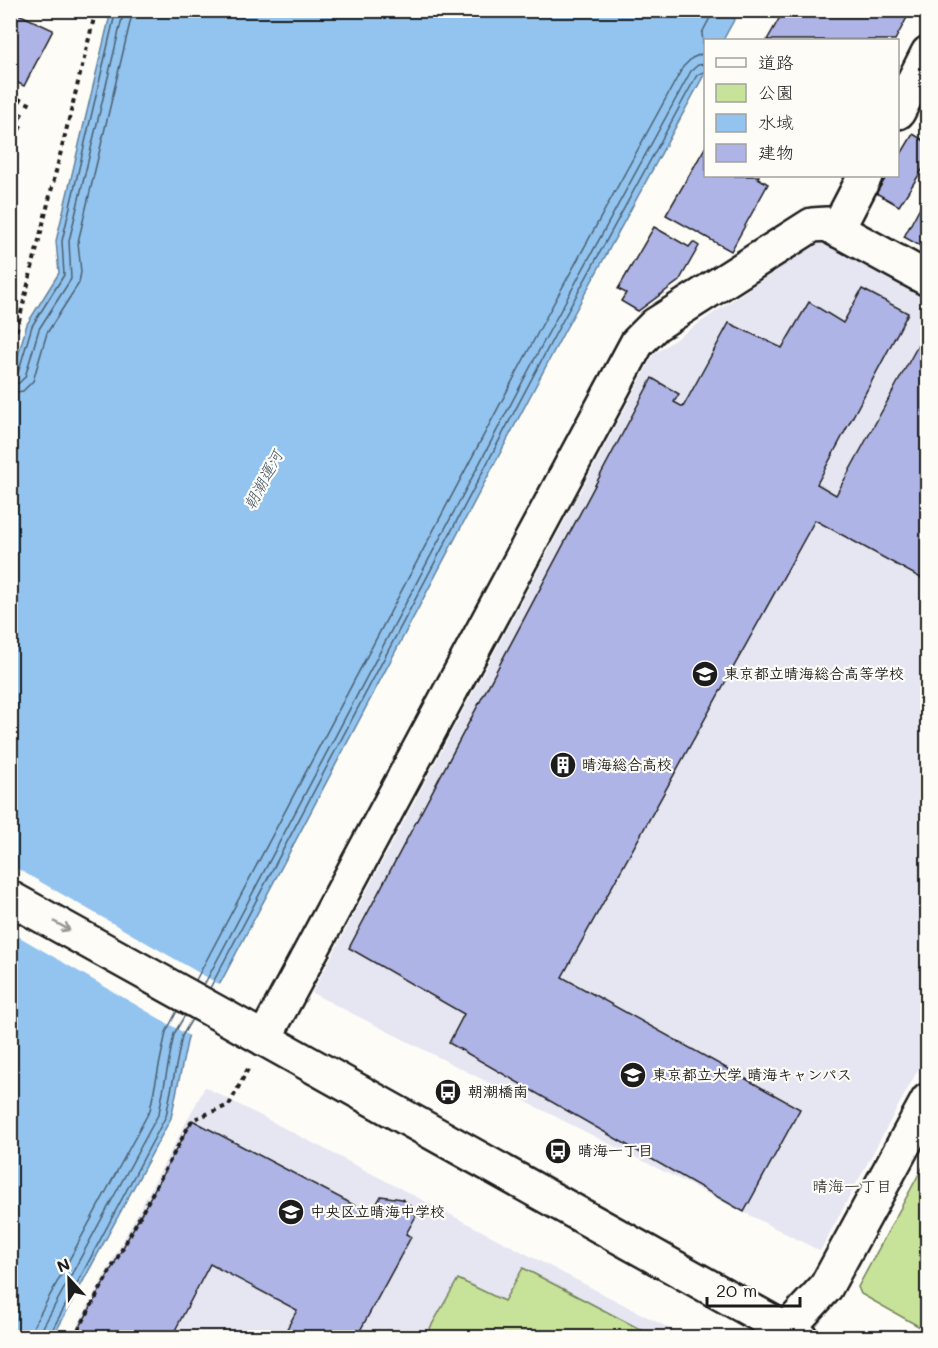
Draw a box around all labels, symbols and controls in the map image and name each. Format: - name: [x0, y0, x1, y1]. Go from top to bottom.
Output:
- legend: [704, 39, 899, 177]
- text: 道路: [758, 50, 794, 74]
- text: 公園: [758, 80, 794, 104]
- text: 水域: [758, 110, 794, 134]
- text: 建物: [758, 140, 794, 164]
- water label: 朝潮運河: [238, 445, 288, 513]
- school or university icon: 東京都立晴海総合高等学校: [690, 659, 720, 689]
- place label: 東京都立晴海総合高等学校: [724, 663, 904, 683]
- building icon: 晴海総合高校: [548, 750, 578, 780]
- place label: 晴海総合高校: [582, 754, 672, 774]
- one-way arrow: [52, 921, 70, 932]
- school or university icon: 東京都立大学 晴海キャンパス: [618, 1060, 648, 1090]
- place label: 東京都立大学 晴海キャンパス: [652, 1064, 852, 1084]
- bus stop icon: 朝潮橋南: [433, 1077, 463, 1107]
- place label: 朝潮橋南: [468, 1081, 528, 1101]
- bus stop icon: 晴海一丁目: [543, 1136, 573, 1166]
- place label: 晴海一丁目: [578, 1140, 653, 1160]
- district label: 晴海一丁目: [812, 1175, 892, 1196]
- school or university icon: 中央区立晴海中学校: [276, 1197, 306, 1227]
- place label: 中央区立晴海中学校: [310, 1201, 445, 1221]
- north arrow: [39, 1249, 99, 1309]
- text: N: [54, 1253, 73, 1277]
- scale bar: [707, 1270, 800, 1308]
- text: 20 m: [716, 1278, 757, 1302]

